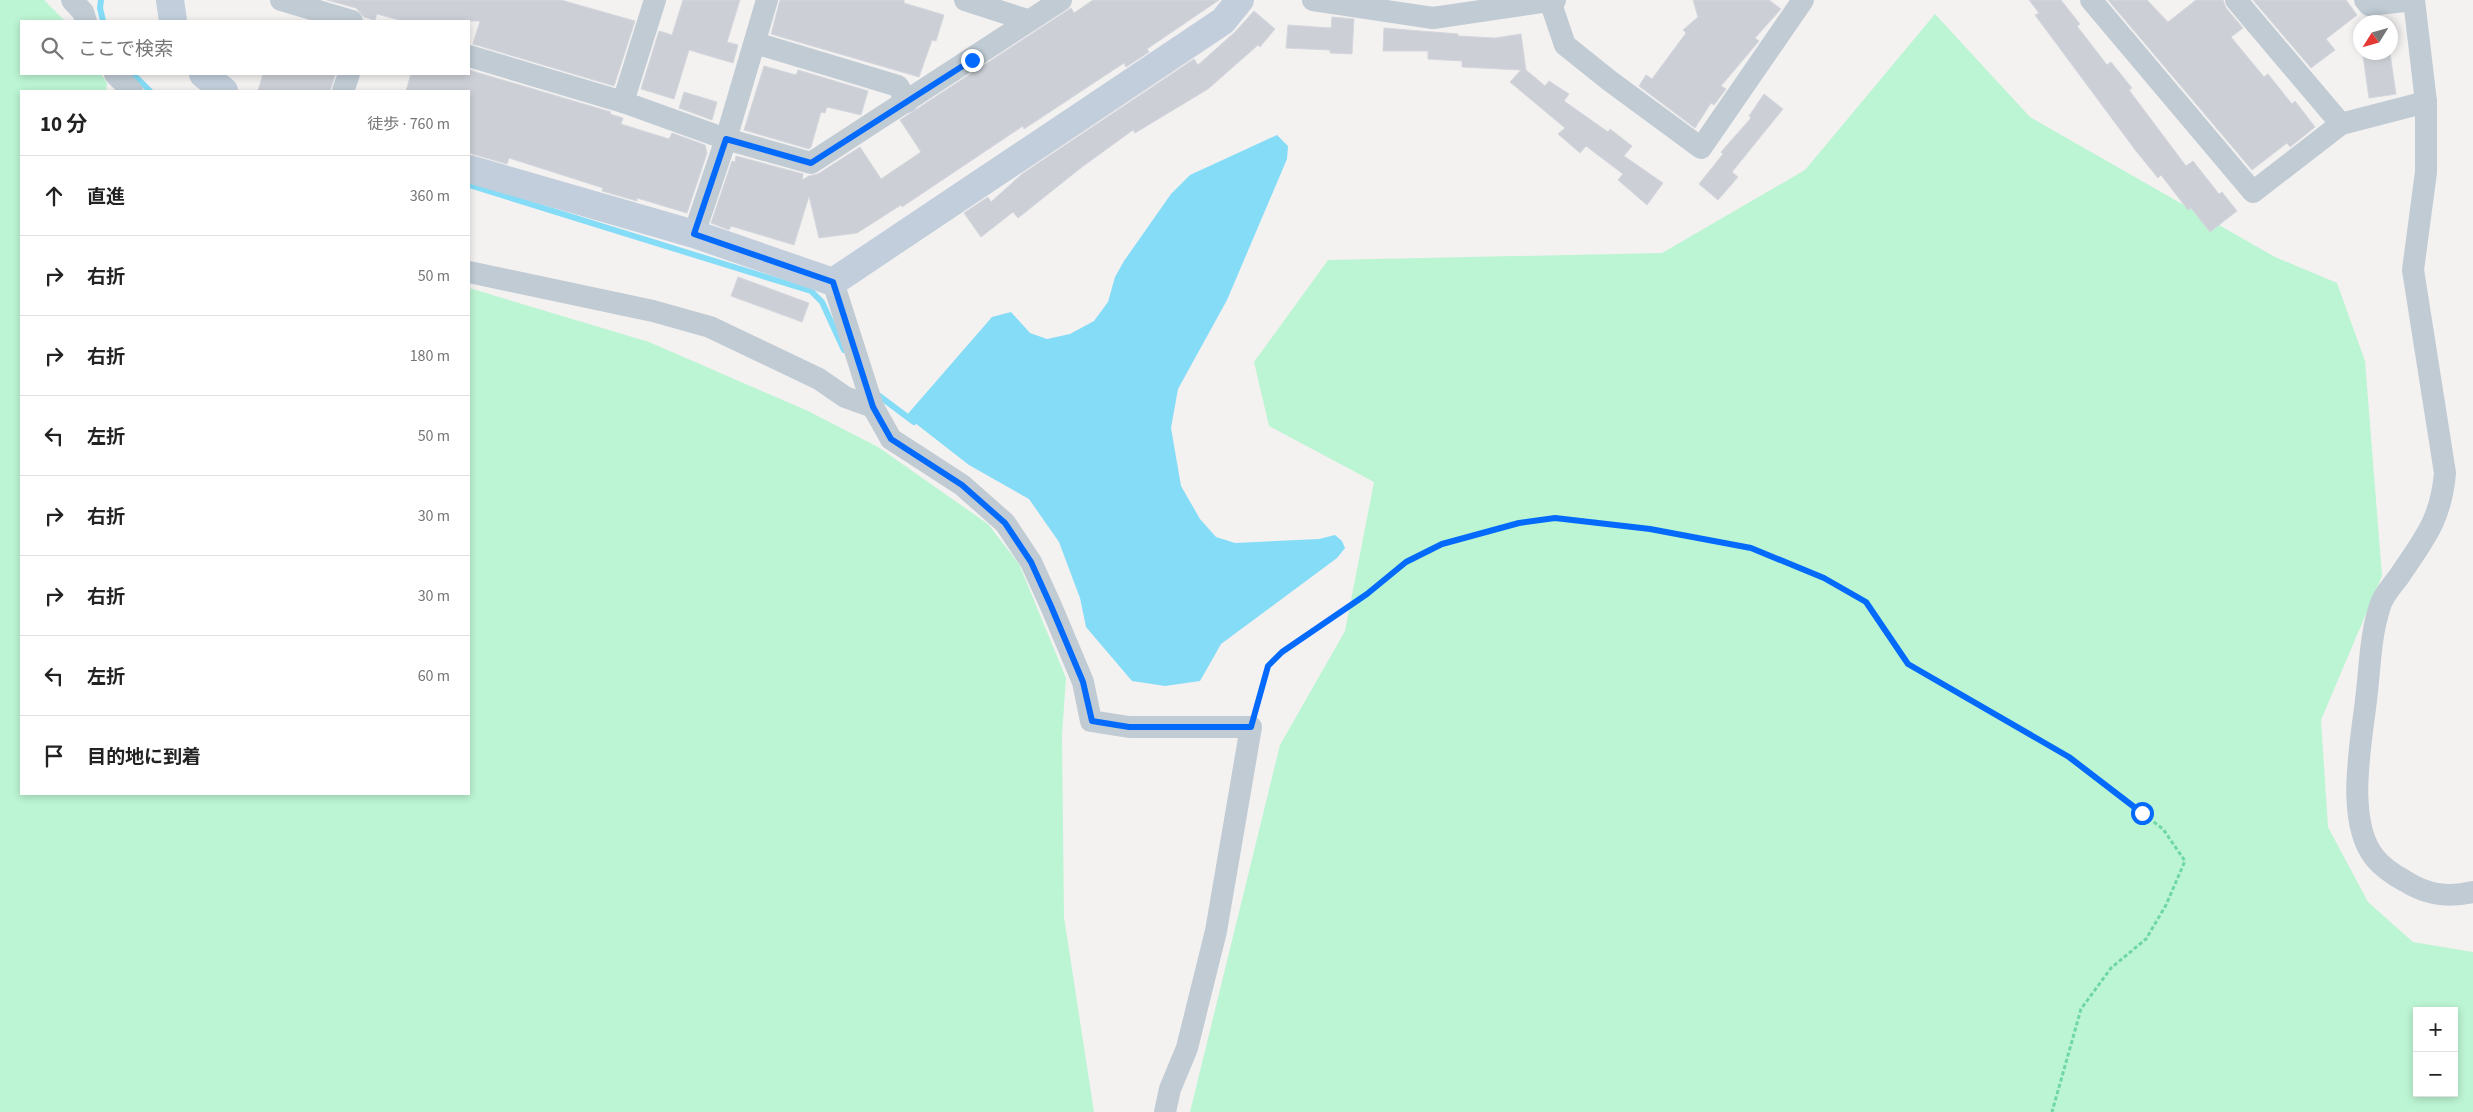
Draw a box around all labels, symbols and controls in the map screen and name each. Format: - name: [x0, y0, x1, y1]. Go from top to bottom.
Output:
- north arrow: [2353, 15, 2398, 60]
- search box: [20, 20, 470, 75]
- icon: search: [38, 34, 66, 62]
- text: ここで検索: [78, 36, 173, 63]
- route end: [961, 49, 984, 72]
- text: 10 分: [40, 109, 87, 139]
- text: 徒歩 · 760 m: [367, 113, 450, 135]
- icon: ahead: [40, 182, 68, 210]
- text: 直進: [87, 184, 125, 211]
- text: 360 m: [410, 185, 450, 207]
- icon: right: [40, 262, 68, 290]
- text: 右折: [87, 264, 125, 291]
- text: 50 m: [418, 265, 450, 287]
- icon: right: [40, 342, 68, 370]
- text: 右折: [87, 344, 125, 371]
- text: 180 m: [410, 345, 450, 367]
- icon: left: [40, 422, 68, 450]
- text: 左折: [87, 424, 125, 451]
- text: 50 m: [418, 425, 450, 447]
- icon: right: [40, 502, 68, 530]
- text: 右折: [87, 504, 125, 531]
- text: 30 m: [418, 505, 450, 527]
- icon: right: [40, 582, 68, 610]
- text: 右折: [87, 584, 125, 611]
- text: 30 m: [418, 585, 450, 607]
- icon: left: [40, 662, 68, 690]
- text: 左折: [87, 664, 125, 691]
- text: 60 m: [418, 665, 450, 687]
- icon: arrive: [40, 742, 68, 770]
- text: 目的地に到着: [87, 744, 201, 771]
- route start: [2131, 802, 2154, 825]
- map controls: [2413, 1007, 2458, 1097]
- button: +: [2413, 1007, 2458, 1052]
- button: −: [2413, 1052, 2458, 1097]

